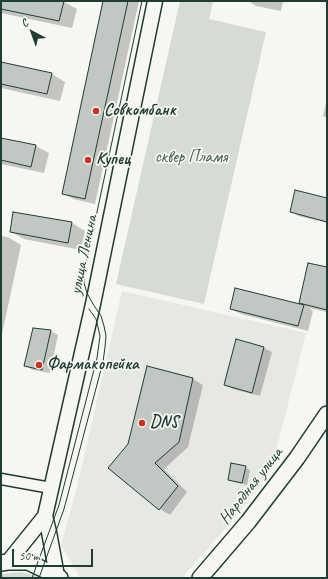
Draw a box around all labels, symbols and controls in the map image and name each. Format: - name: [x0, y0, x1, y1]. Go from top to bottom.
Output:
- north arrow: [12, 12, 52, 52]
- text: С: [17, 16, 31, 30]
- place label: Совкомбанк: [104, 101, 176, 121]
- marker: Совкомбанк: [91, 106, 101, 116]
- park label: сквер Пламя: [155, 148, 227, 168]
- place label: Купец: [96, 150, 130, 170]
- marker: Купец: [83, 155, 93, 165]
- street label: улица Ленина: [66, 213, 102, 297]
- place label: Фармакопейка: [47, 355, 138, 375]
- marker: Фармакопейка: [34, 360, 44, 370]
- place label: DNS: [150, 413, 178, 433]
- marker: DNS: [137, 418, 147, 428]
- street label: Народная улица: [215, 444, 287, 528]
- scale bar: [14, 541, 95, 567]
- text: 50 m: [19, 548, 39, 564]

